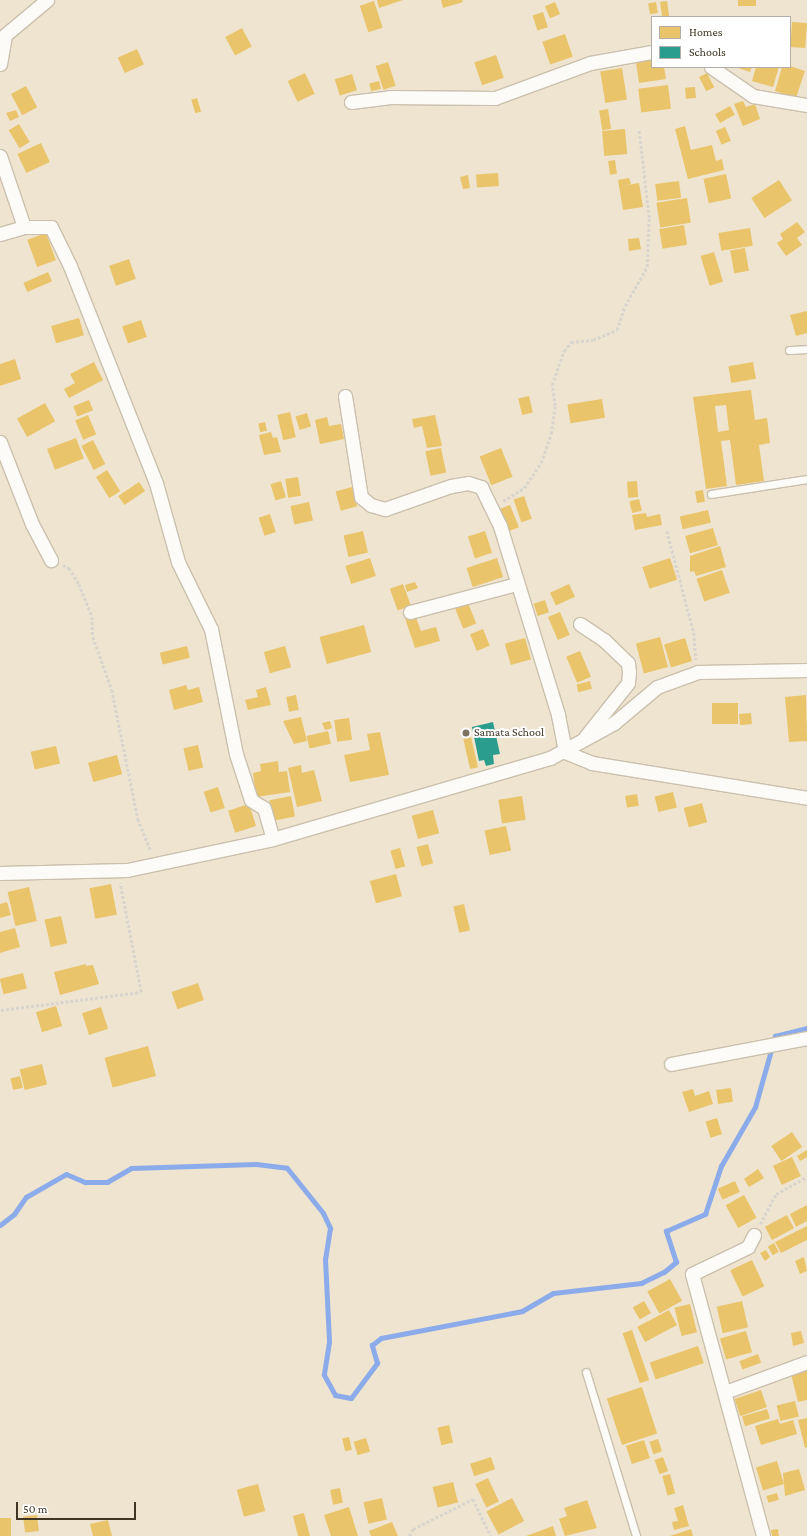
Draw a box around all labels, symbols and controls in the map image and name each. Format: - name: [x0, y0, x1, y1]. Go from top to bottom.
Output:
- legend: [651, 16, 791, 68]
- text: Homes: [689, 25, 722, 39]
- text: Schools: [689, 45, 726, 59]
- place label: Samata School: [474, 726, 544, 740]
- marker: Samata School: [461, 728, 471, 738]
- scale bar: [18, 1494, 138, 1520]
- text: 50 m: [23, 1502, 47, 1516]

